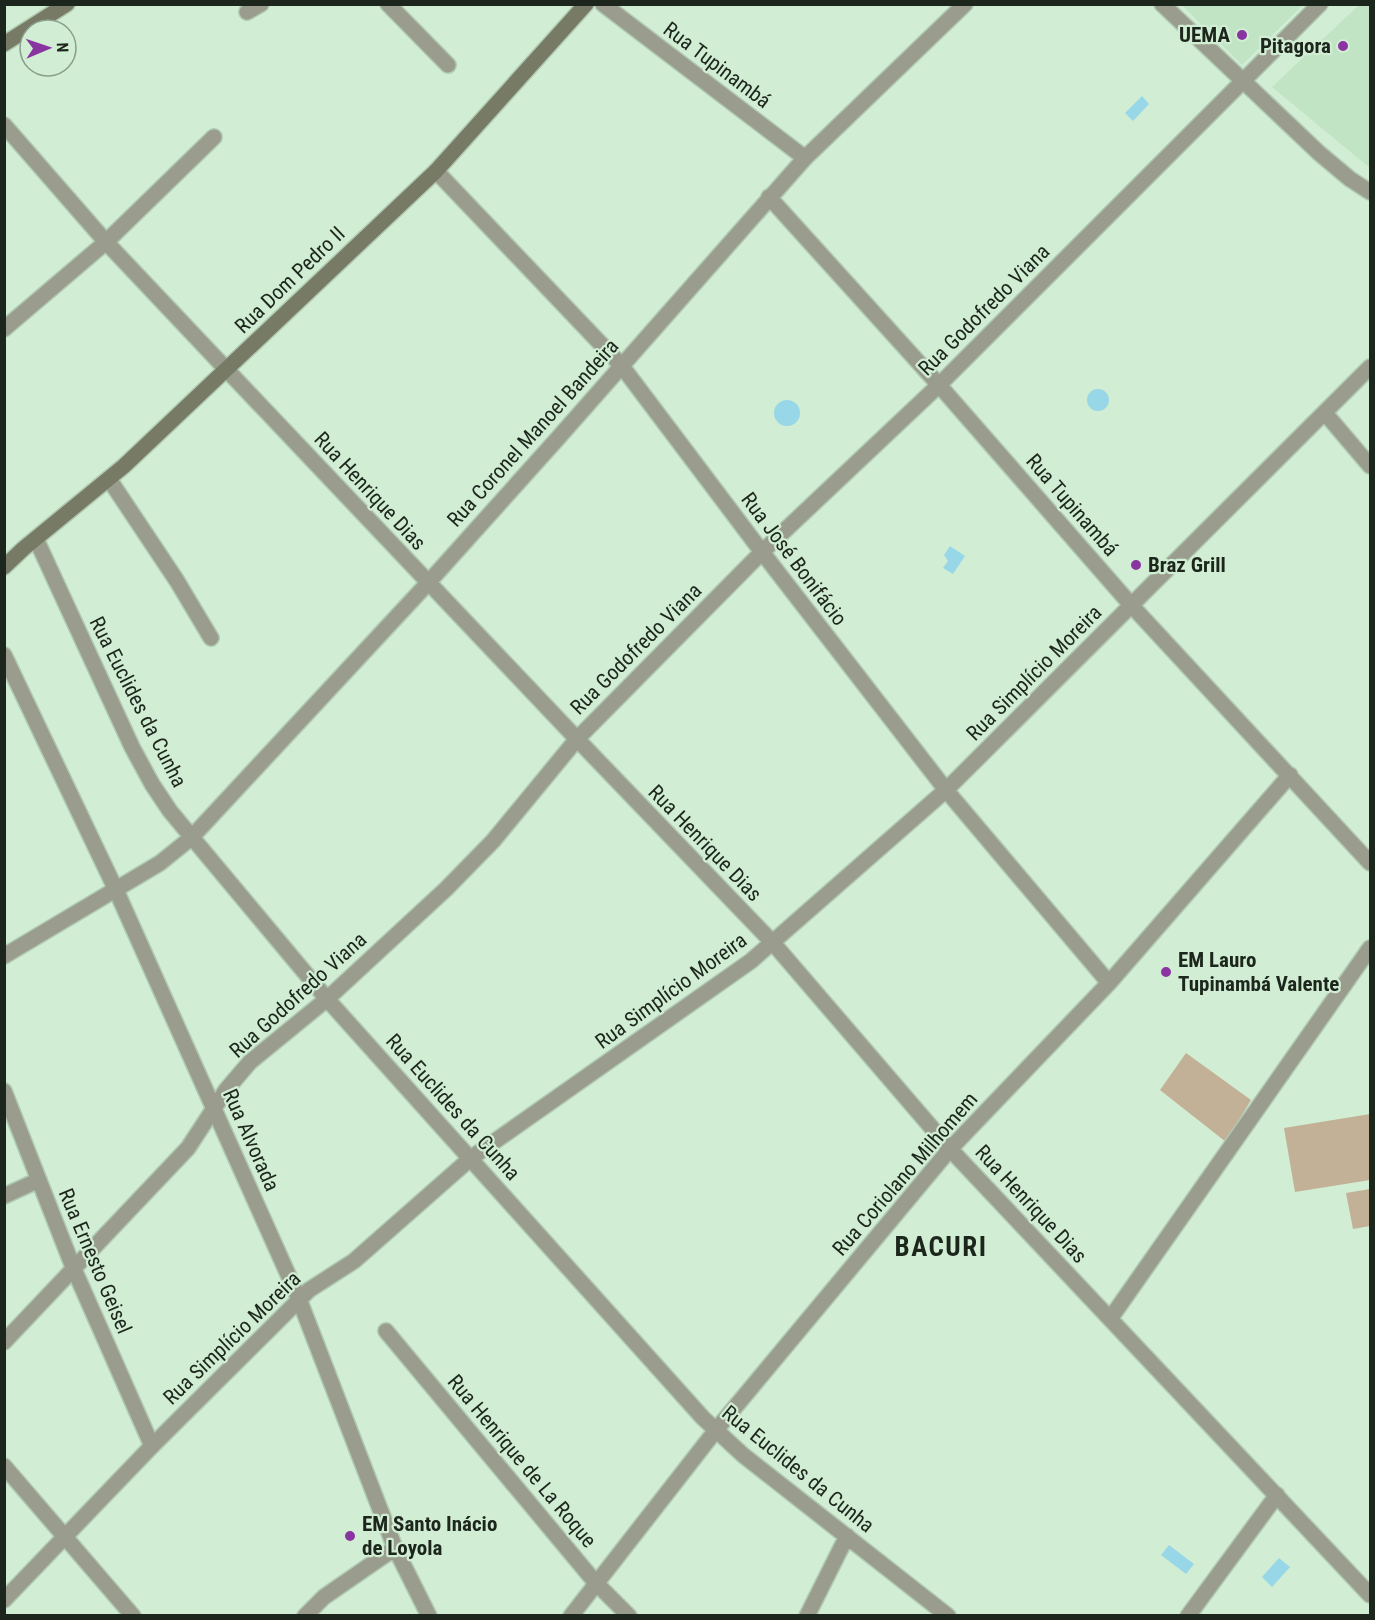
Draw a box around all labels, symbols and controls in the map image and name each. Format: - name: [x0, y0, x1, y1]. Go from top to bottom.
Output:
- street label: Rua Tupinambá: [659, 17, 775, 113]
- north arrow: [18, 18, 78, 78]
- place label: UEMA: [1179, 23, 1230, 47]
- marker: UEMA: [1235, 28, 1249, 42]
- place label: Pitagora: [1260, 34, 1331, 58]
- marker: Pitagora: [1336, 39, 1350, 53]
- text: N: [53, 42, 72, 53]
- street label: Rua Dom Pedro II: [230, 222, 350, 338]
- street label: Rua Godofredo Viana: [913, 239, 1055, 381]
- street label: Rua Coronel Manoel Bandeira: [442, 334, 624, 532]
- street label: Rua Henrique Dias: [309, 427, 431, 555]
- street label: Rua Tupinambá: [1021, 449, 1123, 561]
- street label: Rua José Bonifácio: [736, 488, 852, 630]
- place label: Braz Grill: [1148, 553, 1226, 577]
- marker: Braz Grill: [1129, 558, 1143, 572]
- street label: Rua Godofredo Viana: [565, 578, 707, 720]
- street label: Rua Simplício Moreira: [962, 601, 1106, 745]
- street label: Rua Euclides da Cunha: [85, 613, 191, 791]
- street label: Rua Henrique Dias: [644, 780, 766, 906]
- street label: Rua Godofredo Viana: [225, 927, 371, 1063]
- street label: Rua Simplício Moreira: [591, 928, 751, 1054]
- place label: EM Lauro Tupinambá Valente: [1178, 948, 1339, 996]
- marker: EM Lauro Tupinambá Valente: [1159, 965, 1173, 979]
- street label: Rua Euclides da Cunha: [381, 1029, 525, 1185]
- street label: Rua Alvorada: [218, 1085, 284, 1195]
- street label: Rua Coriolano Milhomem: [828, 1087, 982, 1261]
- street label: Rua Henrique Dias: [970, 1140, 1092, 1268]
- street label: Rua Ernesto Geisel: [54, 1185, 136, 1337]
- district label: BACURI: [894, 1231, 988, 1263]
- street label: Rua Simplício Moreira: [159, 1266, 305, 1410]
- street label: Rua Henrique de La Roque: [443, 1370, 601, 1552]
- street label: Rua Euclides da Cunha: [717, 1400, 879, 1538]
- place label: EM Santo Inácio de Loyola: [362, 1512, 497, 1560]
- marker: EM Santo Inácio de Loyola: [343, 1529, 357, 1543]

